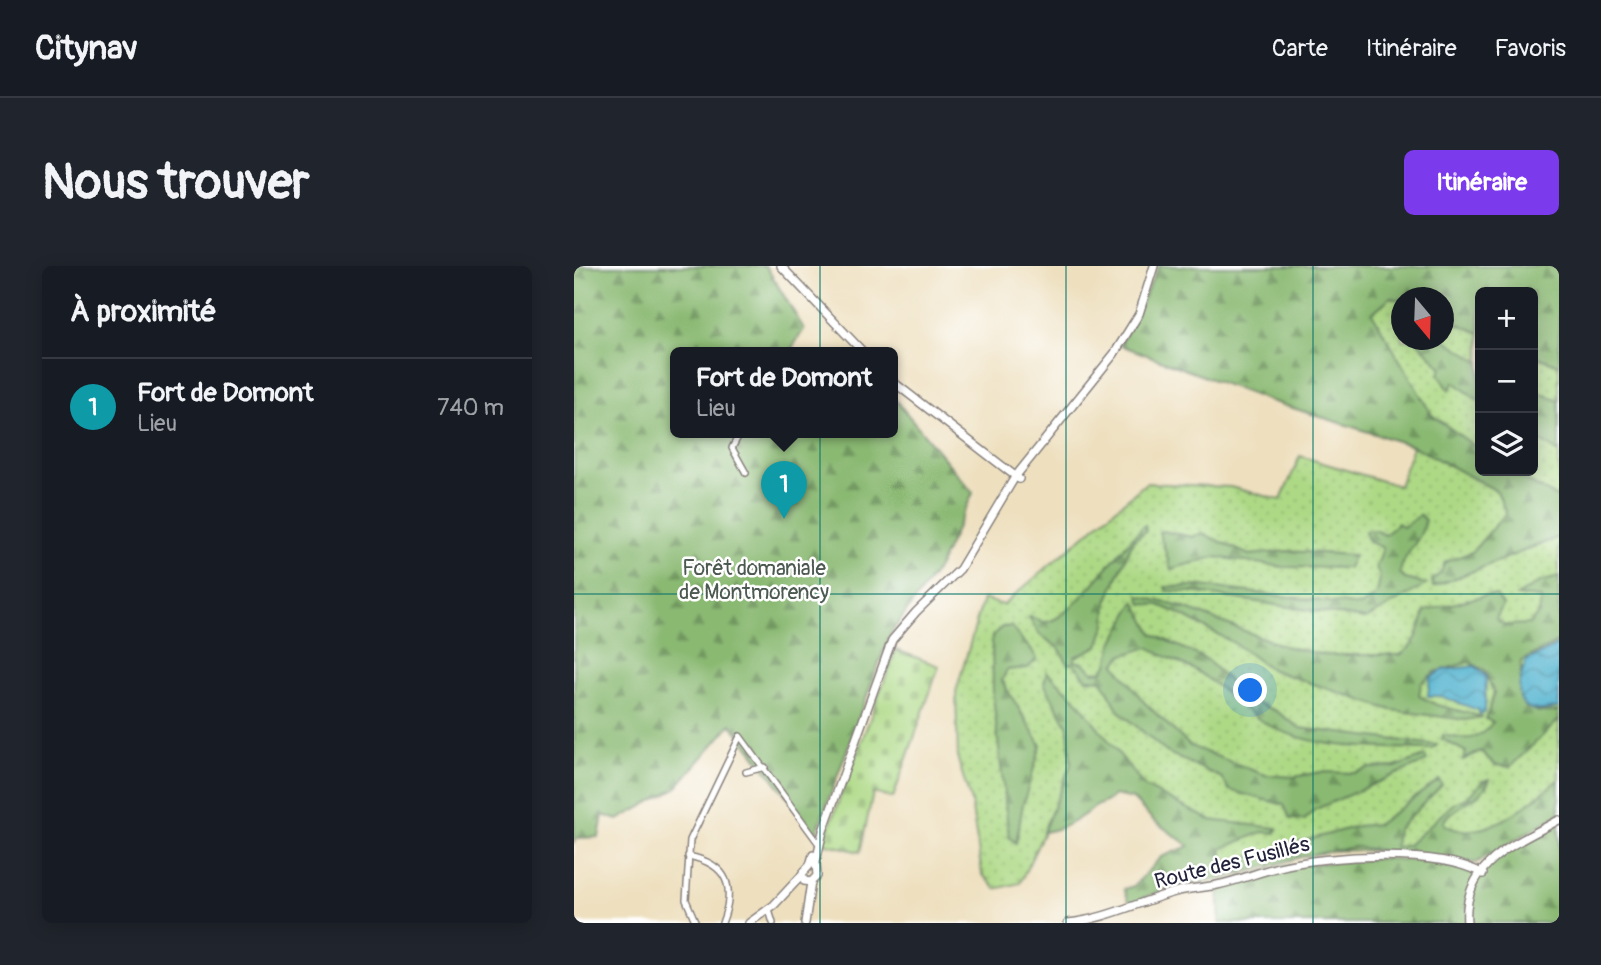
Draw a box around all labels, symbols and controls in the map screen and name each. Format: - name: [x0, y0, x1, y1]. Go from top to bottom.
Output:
- text: Citynav: [35, 28, 138, 69]
- text: Carte: [1272, 34, 1328, 63]
- text: Itinéraire: [1366, 34, 1457, 63]
- text: Favoris: [1495, 34, 1566, 63]
- button: Itinéraire: [1404, 150, 1559, 215]
- text: Nous trouver: [42, 152, 310, 213]
- north arrow: [1391, 287, 1454, 350]
- map controls: [1475, 287, 1538, 476]
- button: +: [1475, 287, 1538, 350]
- text: À proximité: [70, 293, 216, 330]
- popup: [670, 347, 898, 438]
- button: −: [1475, 350, 1538, 413]
- text: Fort de Domont: [696, 362, 872, 394]
- text: Fort de Domont: [137, 377, 313, 409]
- text: 1: [89, 393, 98, 422]
- text: 740 m: [437, 393, 504, 422]
- text: Lieu: [696, 394, 736, 423]
- text: Lieu: [137, 409, 177, 438]
- button: layers: [1475, 413, 1538, 476]
- pin: 1: [761, 461, 807, 519]
- park label: Forêt domaniale de Montmorency: [679, 555, 829, 606]
- your location: [1233, 673, 1267, 707]
- street label: Route des Fusillés: [1152, 831, 1313, 895]

